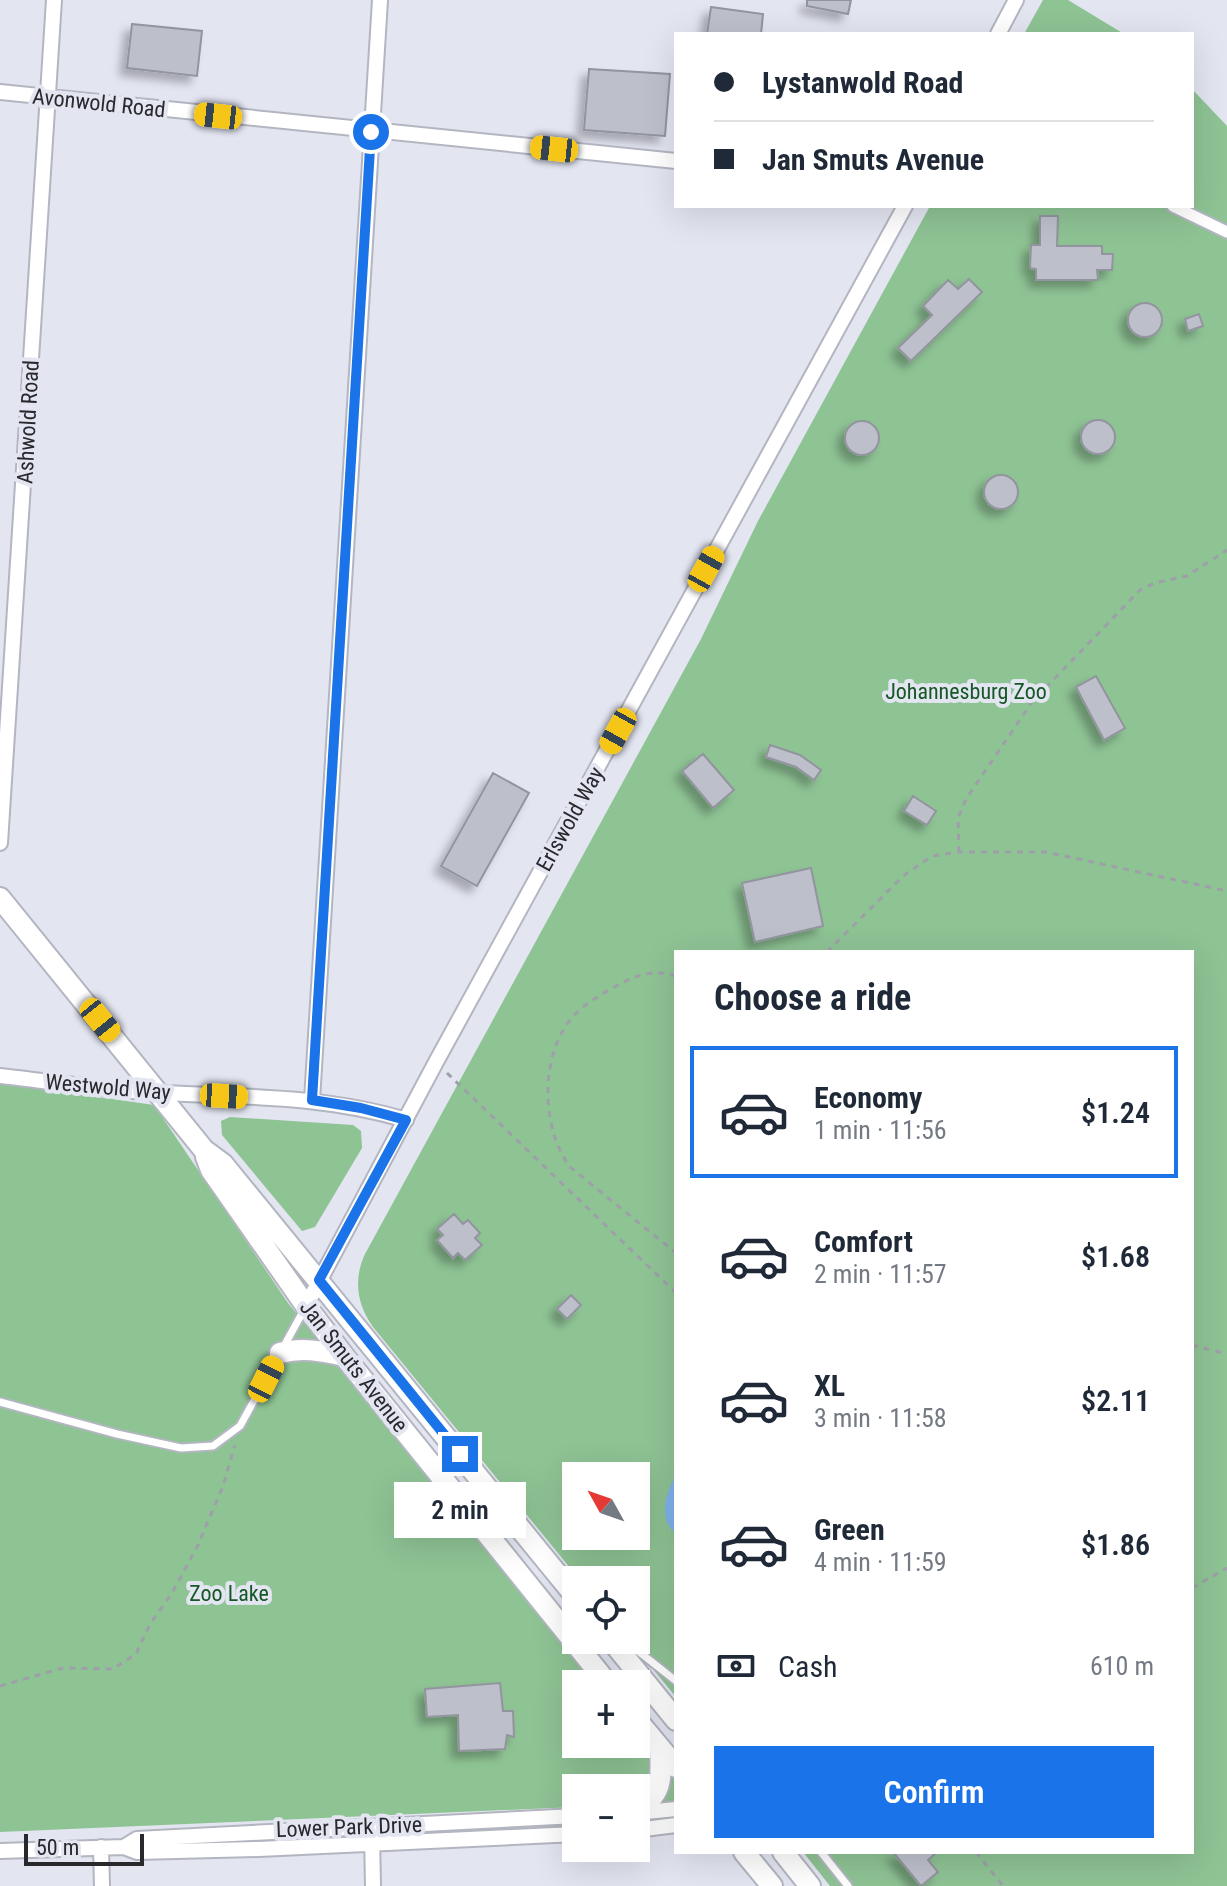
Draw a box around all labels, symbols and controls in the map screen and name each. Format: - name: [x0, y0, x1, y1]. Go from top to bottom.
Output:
- text: Lystanwold Road: [762, 65, 963, 100]
- street label: Avonwold Road: [31, 84, 167, 122]
- car: [193, 102, 243, 130]
- route start: [353, 114, 389, 150]
- car: [529, 135, 579, 163]
- text: Jan Smuts Avenue: [762, 142, 984, 177]
- street label: Ashwold Road: [12, 359, 44, 485]
- car: [684, 542, 728, 596]
- park label: Johannesburg Zoo: [885, 679, 1047, 704]
- car: [596, 704, 640, 758]
- street label: Erlswold Way: [531, 763, 609, 875]
- text: Choose a ride: [714, 977, 911, 1019]
- car: [76, 994, 124, 1046]
- street label: Westwold Way: [44, 1069, 172, 1105]
- icon: car: [718, 1076, 790, 1148]
- text: Economy: [814, 1080, 922, 1115]
- car: [199, 1083, 249, 1109]
- text: $1.24: [1081, 1095, 1150, 1130]
- text: 1 min · 11:56: [814, 1115, 947, 1145]
- icon: car: [718, 1220, 790, 1292]
- text: Comfort: [814, 1224, 913, 1259]
- text: $1.68: [1081, 1239, 1150, 1274]
- text: 2 min · 11:57: [814, 1259, 947, 1289]
- street label: Jan Smuts Avenue: [295, 1295, 413, 1437]
- car: [244, 1352, 288, 1406]
- icon: car: [718, 1364, 790, 1436]
- text: XL: [814, 1368, 845, 1403]
- text: $2.11: [1081, 1383, 1150, 1418]
- text: 3 min · 11:58: [814, 1403, 947, 1433]
- route end: [442, 1436, 478, 1472]
- north arrow: [562, 1462, 650, 1550]
- map controls: [562, 1462, 650, 1862]
- callout: 2 min: [394, 1482, 526, 1538]
- text: 2 min: [431, 1495, 489, 1525]
- icon: car: [718, 1508, 790, 1580]
- text: Green: [814, 1512, 885, 1547]
- text: $1.86: [1081, 1527, 1150, 1562]
- text: 4 min · 11:59: [814, 1547, 947, 1577]
- button: locate: [562, 1566, 650, 1654]
- park label: Zoo Lake: [189, 1581, 269, 1606]
- icon: cash: [714, 1644, 758, 1688]
- text: Cash: [778, 1649, 838, 1684]
- text: 610 m: [1090, 1651, 1154, 1681]
- button: +: [562, 1670, 650, 1758]
- button: Confirm: [714, 1746, 1154, 1838]
- button: −: [562, 1774, 650, 1862]
- street label: Lower Park Drive: [276, 1812, 422, 1842]
- scale bar: [24, 1830, 144, 1866]
- text: 50 m: [36, 1835, 79, 1860]

